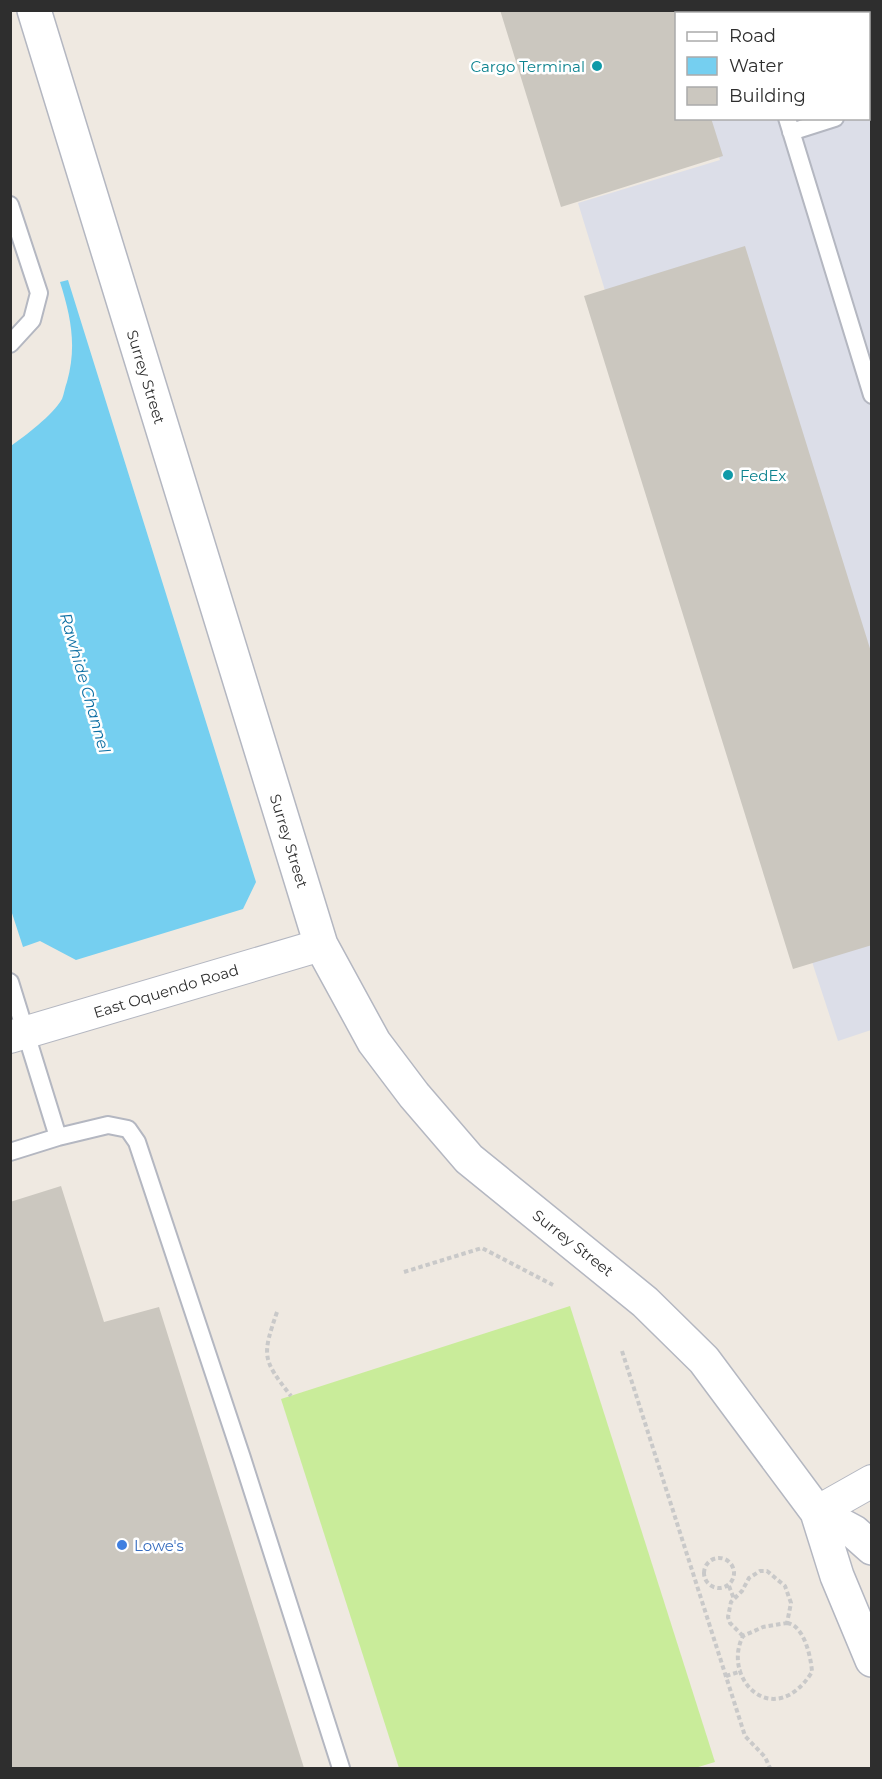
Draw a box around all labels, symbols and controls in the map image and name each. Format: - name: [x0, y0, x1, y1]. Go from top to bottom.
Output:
- legend: [675, 12, 870, 120]
- text: Road: [729, 25, 776, 47]
- text: Water: [729, 55, 784, 77]
- place label: Cargo Terminal: [470, 57, 585, 76]
- marker: Cargo Terminal: [590, 59, 604, 73]
- text: Building: [729, 85, 806, 107]
- street label: Surrey Street: [123, 328, 169, 426]
- place label: FedEx: [740, 466, 786, 485]
- marker: FedEx: [721, 468, 735, 482]
- water label: Rawhide Channel: [56, 611, 114, 756]
- street label: Surrey Street: [266, 792, 312, 890]
- street label: East Oquendo Road: [91, 960, 241, 1022]
- street label: Surrey Street: [529, 1206, 617, 1280]
- place label: Lowe's: [134, 1536, 184, 1555]
- marker: Lowe's: [115, 1538, 129, 1552]

